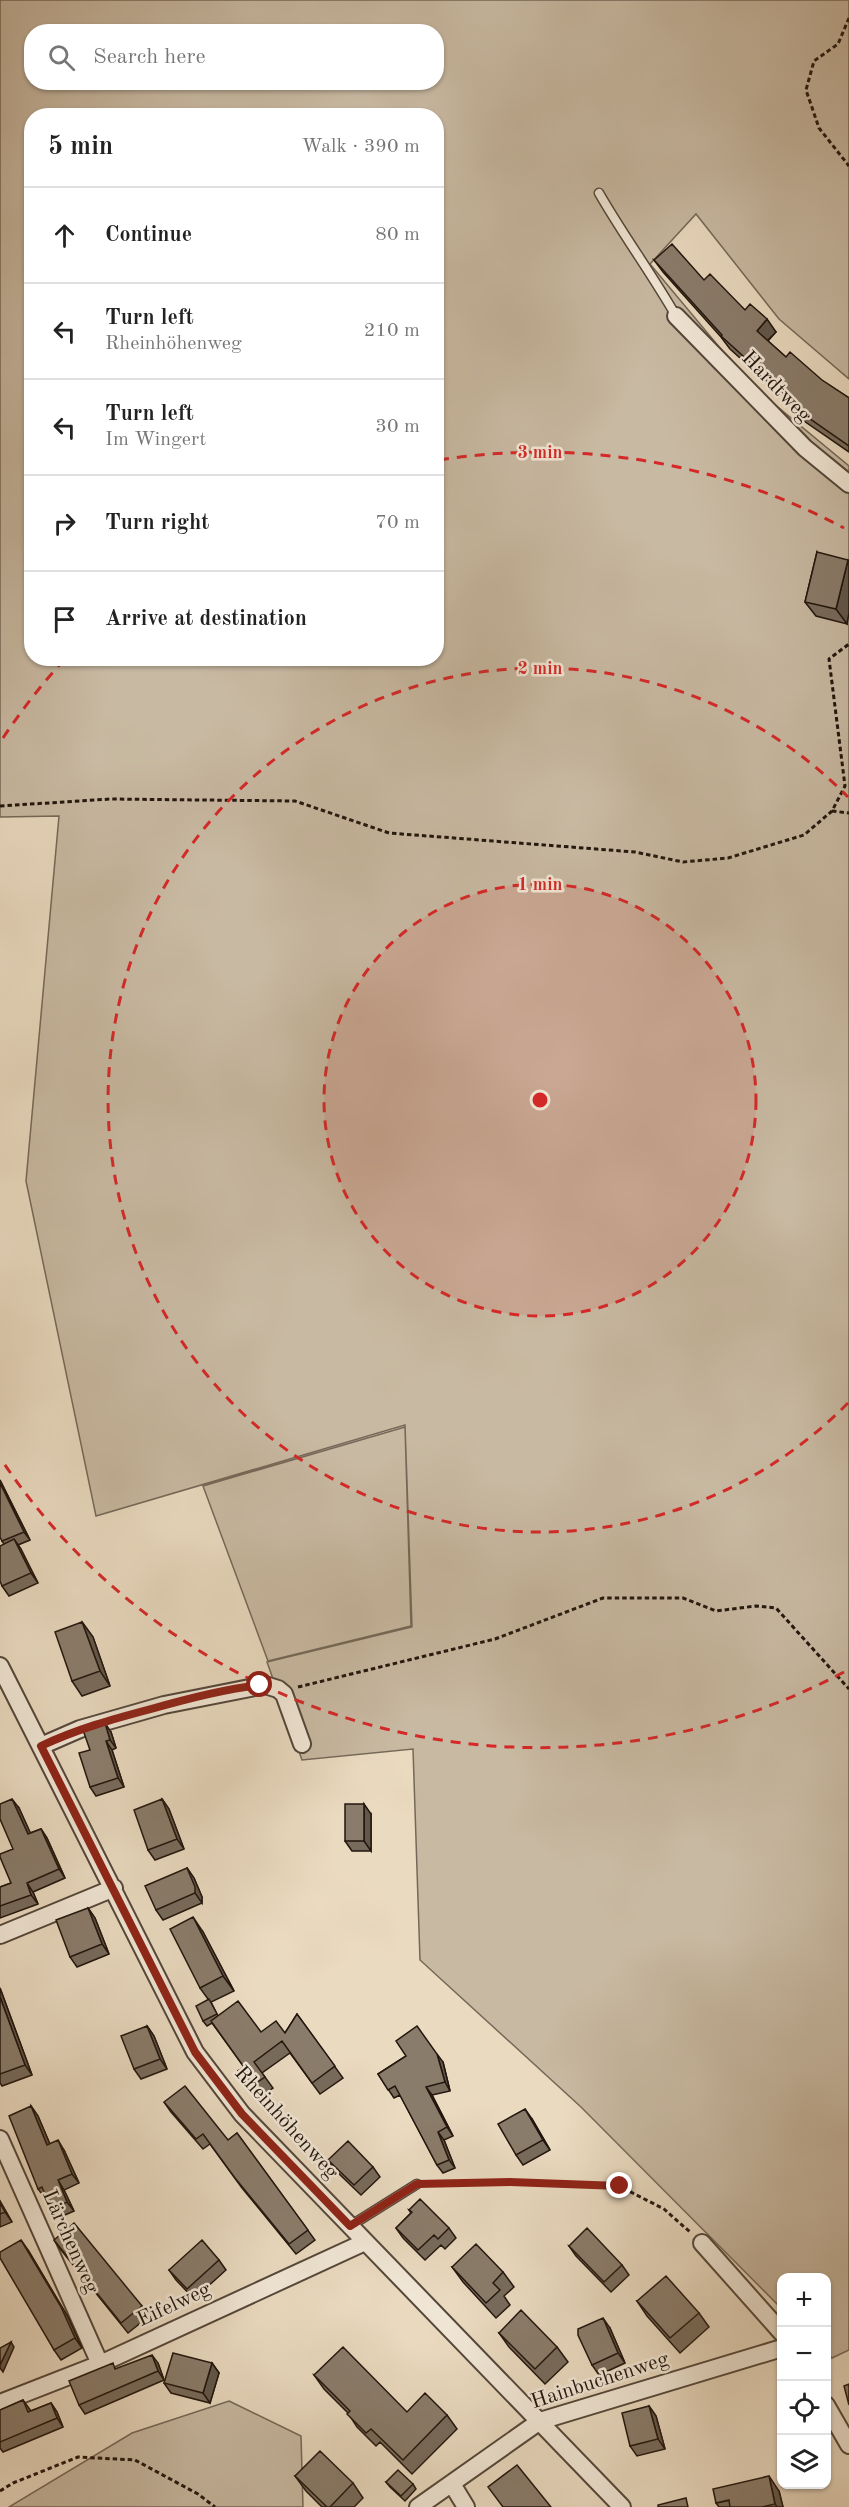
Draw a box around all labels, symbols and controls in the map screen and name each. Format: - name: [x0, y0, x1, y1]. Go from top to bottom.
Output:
- search box: [24, 24, 444, 90]
- icon: search: [45, 41, 78, 74]
- text: Search here: [93, 46, 206, 68]
- text: 5 min: [48, 134, 113, 160]
- text: Walk · 390 m: [301, 137, 420, 157]
- icon: ahead: [48, 219, 81, 252]
- text: Continue: [105, 224, 192, 246]
- text: 80 m: [375, 225, 420, 245]
- text: Turn left: [105, 307, 194, 329]
- icon: left: [48, 315, 81, 348]
- text: 210 m: [364, 321, 420, 341]
- text: Rheinhöhenweg: [105, 334, 242, 354]
- street label: Hardtweg: [737, 347, 815, 427]
- text: Turn left: [105, 403, 194, 425]
- icon: left: [48, 411, 81, 444]
- text: 30 m: [375, 417, 420, 437]
- text: Im Wingert: [105, 430, 206, 450]
- text: 3 min: [517, 444, 563, 462]
- icon: right: [48, 507, 81, 540]
- text: Turn right: [105, 512, 209, 534]
- text: 70 m: [375, 513, 420, 533]
- icon: arrive: [48, 603, 81, 636]
- text: Arrive at destination: [105, 608, 307, 630]
- text: 2 min: [517, 660, 563, 678]
- text: 1 min: [517, 876, 563, 894]
- centre of rings: [530, 1090, 550, 1110]
- route start: [246, 1671, 272, 1697]
- street label: Rheinhöhenweg: [230, 2063, 342, 2184]
- route end: [606, 2172, 632, 2198]
- street label: Lärchenweg: [38, 2187, 102, 2298]
- map controls: [777, 2273, 831, 2489]
- button: +: [777, 2273, 831, 2327]
- street label: Eifelweg: [134, 2279, 215, 2331]
- button: −: [777, 2327, 831, 2381]
- street label: Hainbuchenweg: [528, 2349, 672, 2413]
- button: locate: [777, 2381, 831, 2435]
- button: layers: [777, 2435, 831, 2489]

